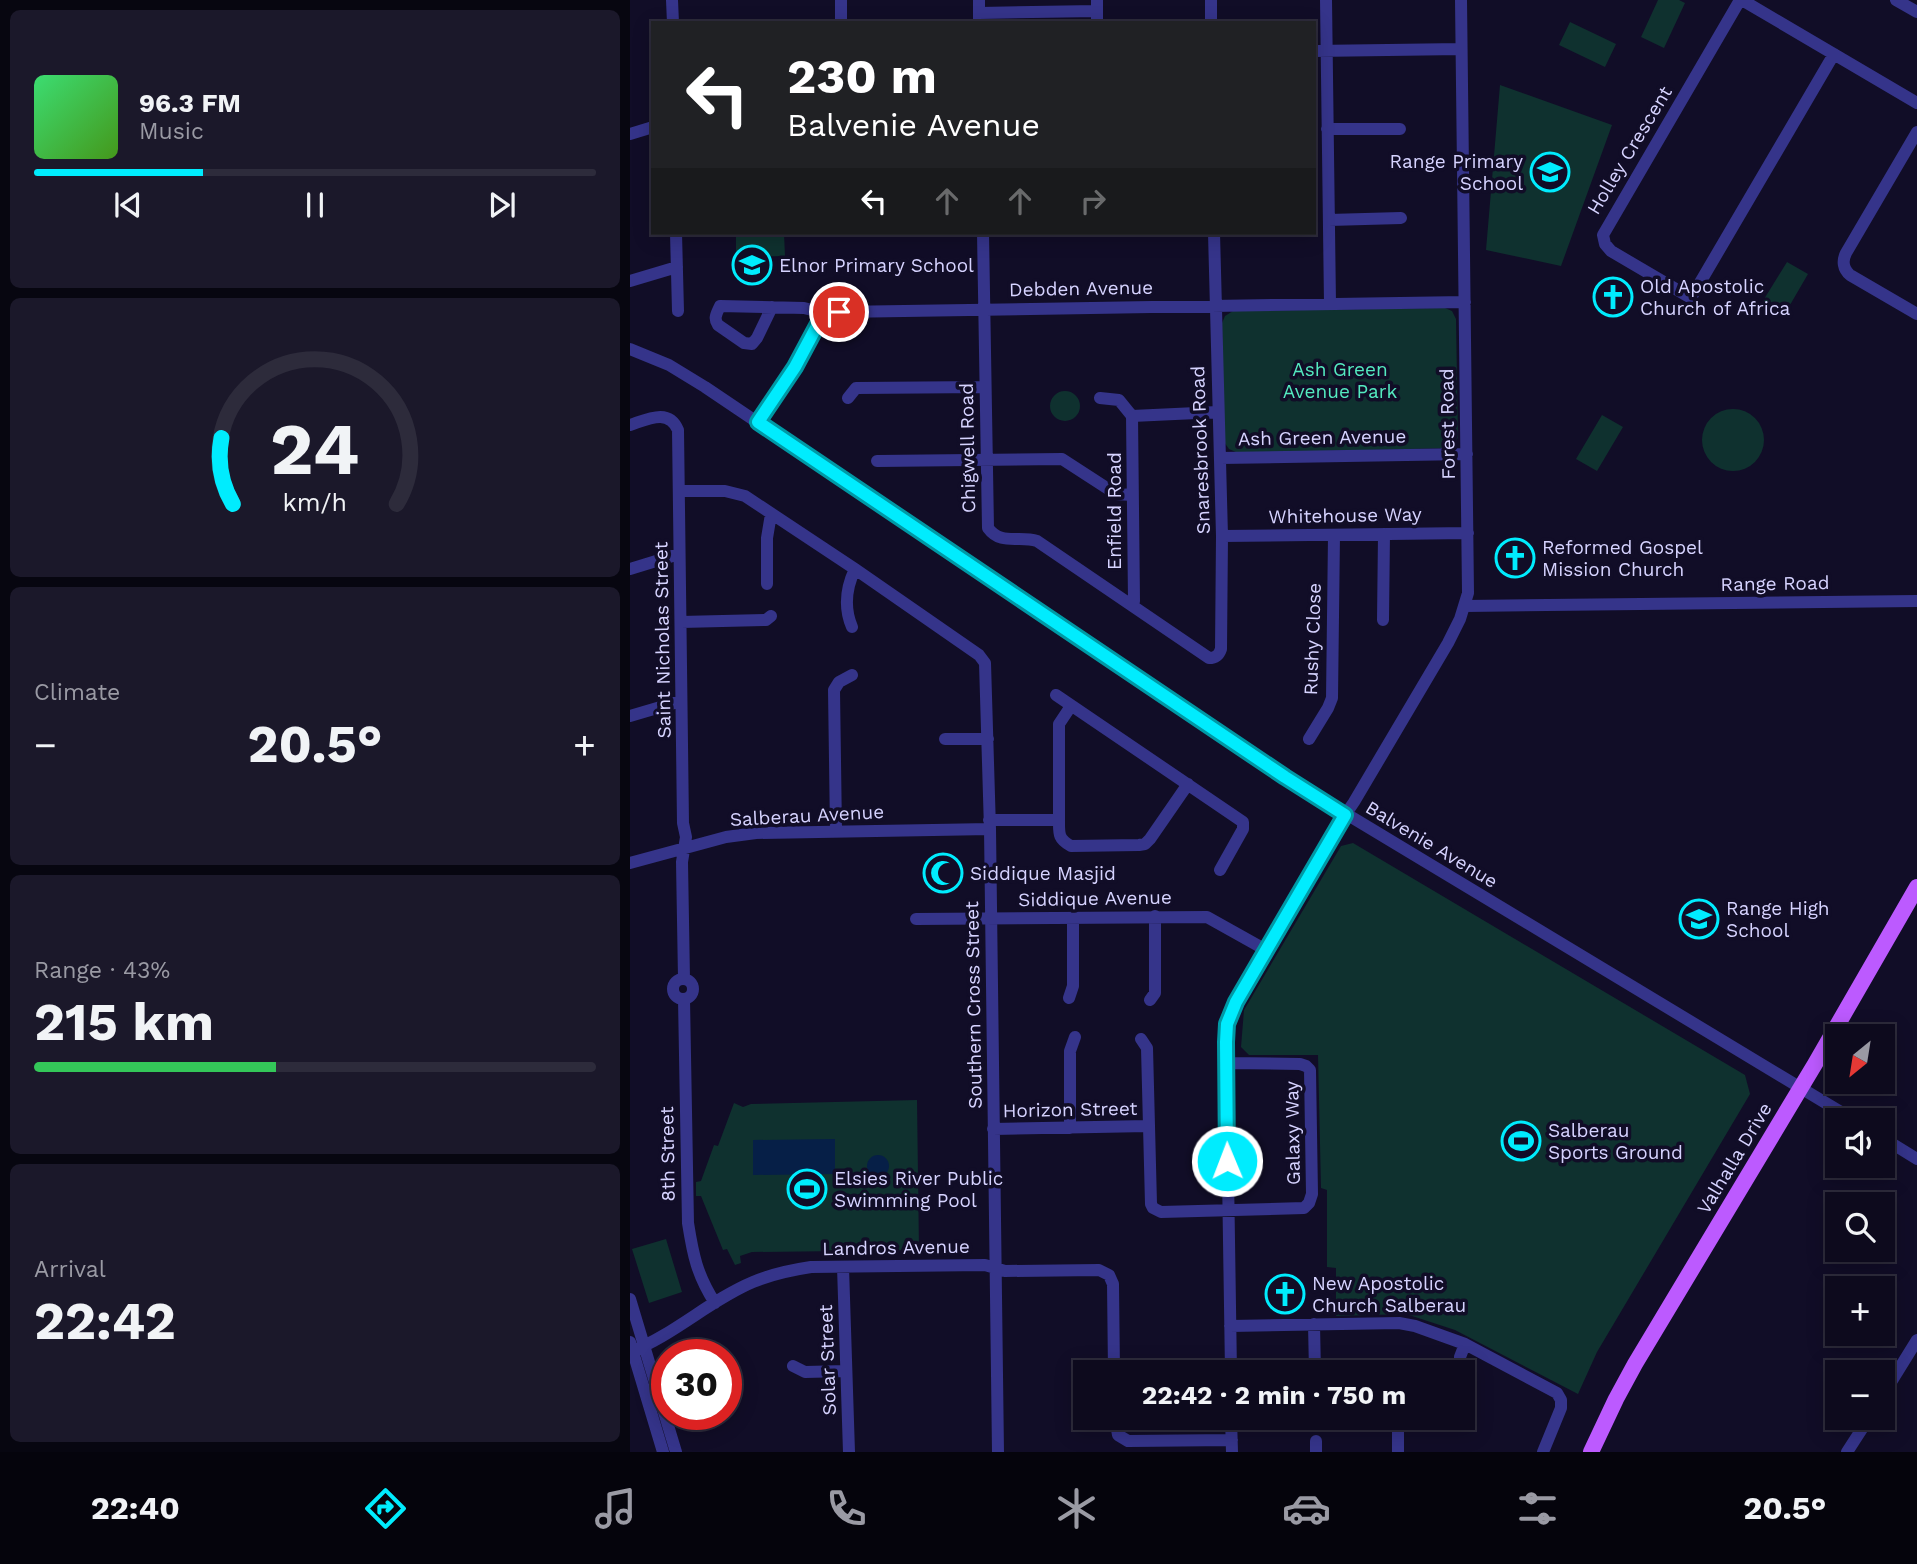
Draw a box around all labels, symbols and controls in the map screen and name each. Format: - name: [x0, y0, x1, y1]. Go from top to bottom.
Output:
- text: 230 m: [787, 47, 937, 105]
- icon: left: [672, 49, 763, 140]
- street label: Holley Crescent: [1582, 82, 1677, 219]
- text: 96.3 FM: [139, 88, 241, 118]
- text: Balvenie Avenue: [787, 106, 1040, 144]
- text: Music: [139, 118, 204, 145]
- place label: Range Primary School: [1389, 150, 1523, 195]
- school or university icon: Range Primary School: [1529, 151, 1571, 193]
- icon: left: [855, 182, 893, 220]
- icon: ahead: [928, 182, 966, 220]
- icon: ahead: [1001, 182, 1039, 220]
- icon: right: [1074, 182, 1112, 220]
- icon: previous: [109, 186, 147, 224]
- icon: pause: [296, 186, 334, 224]
- icon: next: [483, 186, 521, 224]
- school or university icon: Elnor Primary School: [731, 244, 773, 286]
- place label: Elnor Primary School: [779, 254, 974, 277]
- place label: Old Apostolic Church of Africa: [1640, 275, 1791, 320]
- street label: Debden Avenue: [1009, 276, 1153, 301]
- church icon: Old Apostolic Church of Africa: [1592, 276, 1634, 318]
- pin: [809, 282, 869, 342]
- icon: arrive: [820, 293, 858, 331]
- park label: Ash Green Avenue Park: [1283, 358, 1397, 403]
- street label: Snaresbrook Road: [1186, 365, 1215, 535]
- street label: Forest Road: [1435, 368, 1460, 480]
- street label: Chigwell Road: [955, 383, 980, 513]
- text: 24: [270, 406, 360, 492]
- street label: Ash Green Avenue: [1238, 425, 1406, 450]
- street label: Enfield Road: [1103, 452, 1126, 570]
- text: km/h: [283, 487, 347, 516]
- street label: Whitehouse Way: [1268, 503, 1422, 528]
- place label: Reformed Gospel Mission Church: [1542, 536, 1703, 581]
- church icon: Reformed Gospel Mission Church: [1494, 537, 1536, 579]
- street label: Saint Nicholas Street: [649, 541, 676, 739]
- street label: Range Road: [1720, 571, 1830, 596]
- street label: Rushy Close: [1299, 582, 1326, 696]
- text: Climate: [34, 679, 120, 706]
- text: 20.5°: [247, 714, 383, 775]
- text: −: [34, 723, 57, 767]
- text: +: [573, 723, 596, 767]
- street label: Balvenie Avenue: [1361, 796, 1502, 893]
- street label: Salberau Avenue: [729, 800, 885, 831]
- mosque icon: Siddique Masjid: [922, 852, 964, 894]
- place label: Siddique Masjid: [970, 862, 1116, 885]
- street label: Siddique Avenue: [1018, 886, 1172, 911]
- place label: Range High School: [1726, 897, 1830, 942]
- school or university icon: Range High School: [1678, 898, 1720, 940]
- street label: Southern Cross Street: [960, 901, 987, 1109]
- text: Range · 43%: [34, 957, 170, 984]
- text: 215 km: [34, 992, 214, 1053]
- north arrow: [1825, 1024, 1895, 1094]
- map controls: [1825, 1024, 1895, 1430]
- street label: Galaxy Way: [1280, 1081, 1305, 1185]
- street label: Horizon Street: [1002, 1097, 1138, 1122]
- street label: Valhalla Drive: [1692, 1098, 1777, 1218]
- street label: 8th Street: [655, 1106, 680, 1202]
- button: sound: [1825, 1108, 1895, 1178]
- place label: Salberau Sports Ground: [1548, 1119, 1683, 1164]
- sports icon: Salberau Sports Ground: [1500, 1120, 1542, 1162]
- position arrow: [1190, 1124, 1264, 1198]
- place label: Elsies River Public Swimming Pool: [834, 1167, 1003, 1212]
- sports icon: Elsies River Public Swimming Pool: [786, 1168, 828, 1210]
- button: search: [1825, 1192, 1895, 1262]
- street label: Landros Avenue: [822, 1235, 970, 1260]
- text: Arrival: [34, 1256, 106, 1283]
- place label: New Apostolic Church Salberau: [1312, 1272, 1466, 1317]
- church icon: New Apostolic Church Salberau: [1264, 1273, 1306, 1315]
- button: +: [1825, 1276, 1895, 1346]
- text: 22:42: [34, 1291, 176, 1352]
- street label: Solar Street: [814, 1304, 841, 1416]
- speed limit sign: 30: [651, 1339, 742, 1430]
- button: −: [1825, 1360, 1895, 1430]
- text: 22:42 · 2 min · 750 m: [1142, 1380, 1406, 1410]
- icon: directions: [361, 1484, 410, 1533]
- icon: music: [591, 1484, 640, 1533]
- icon: phone: [822, 1484, 871, 1533]
- icon: climate: [1052, 1484, 1101, 1533]
- icon: car: [1282, 1484, 1331, 1533]
- icon: filters: [1513, 1484, 1562, 1533]
- text: 22:40: [91, 1489, 180, 1527]
- text: 20.5°: [1743, 1489, 1826, 1527]

